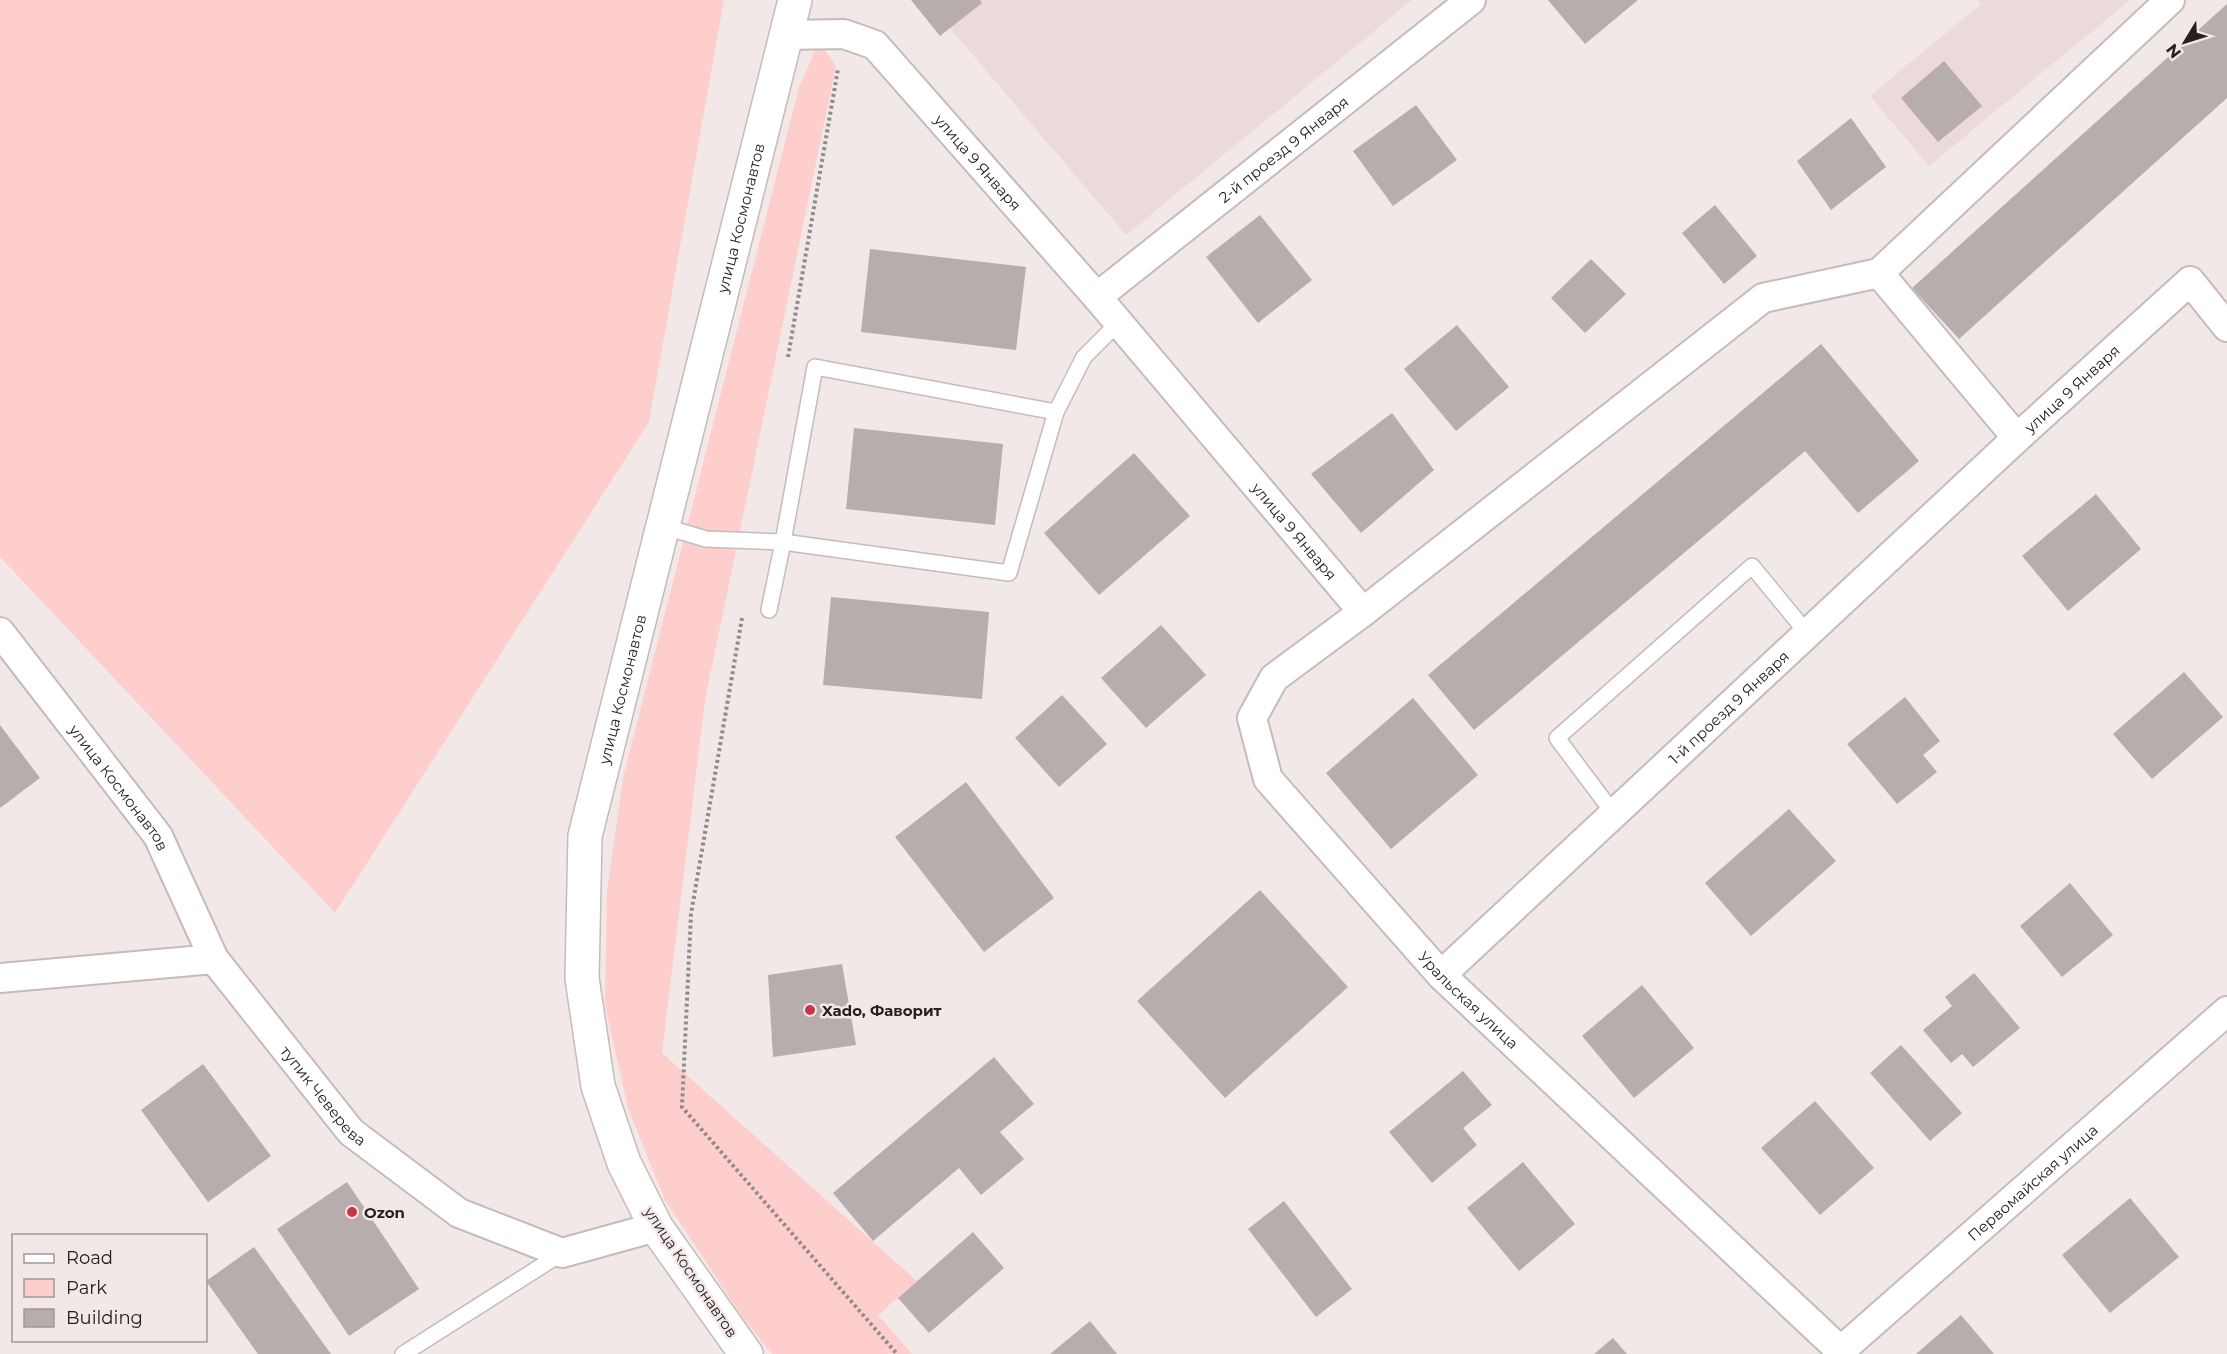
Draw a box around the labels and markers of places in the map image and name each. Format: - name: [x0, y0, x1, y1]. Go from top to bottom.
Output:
- place label: Xado, Фаворит: [822, 1001, 942, 1020]
- marker: Xado, Фаворит: [803, 1003, 817, 1017]
- place label: Ozon: [364, 1203, 405, 1222]
- marker: Ozon: [345, 1205, 359, 1219]

